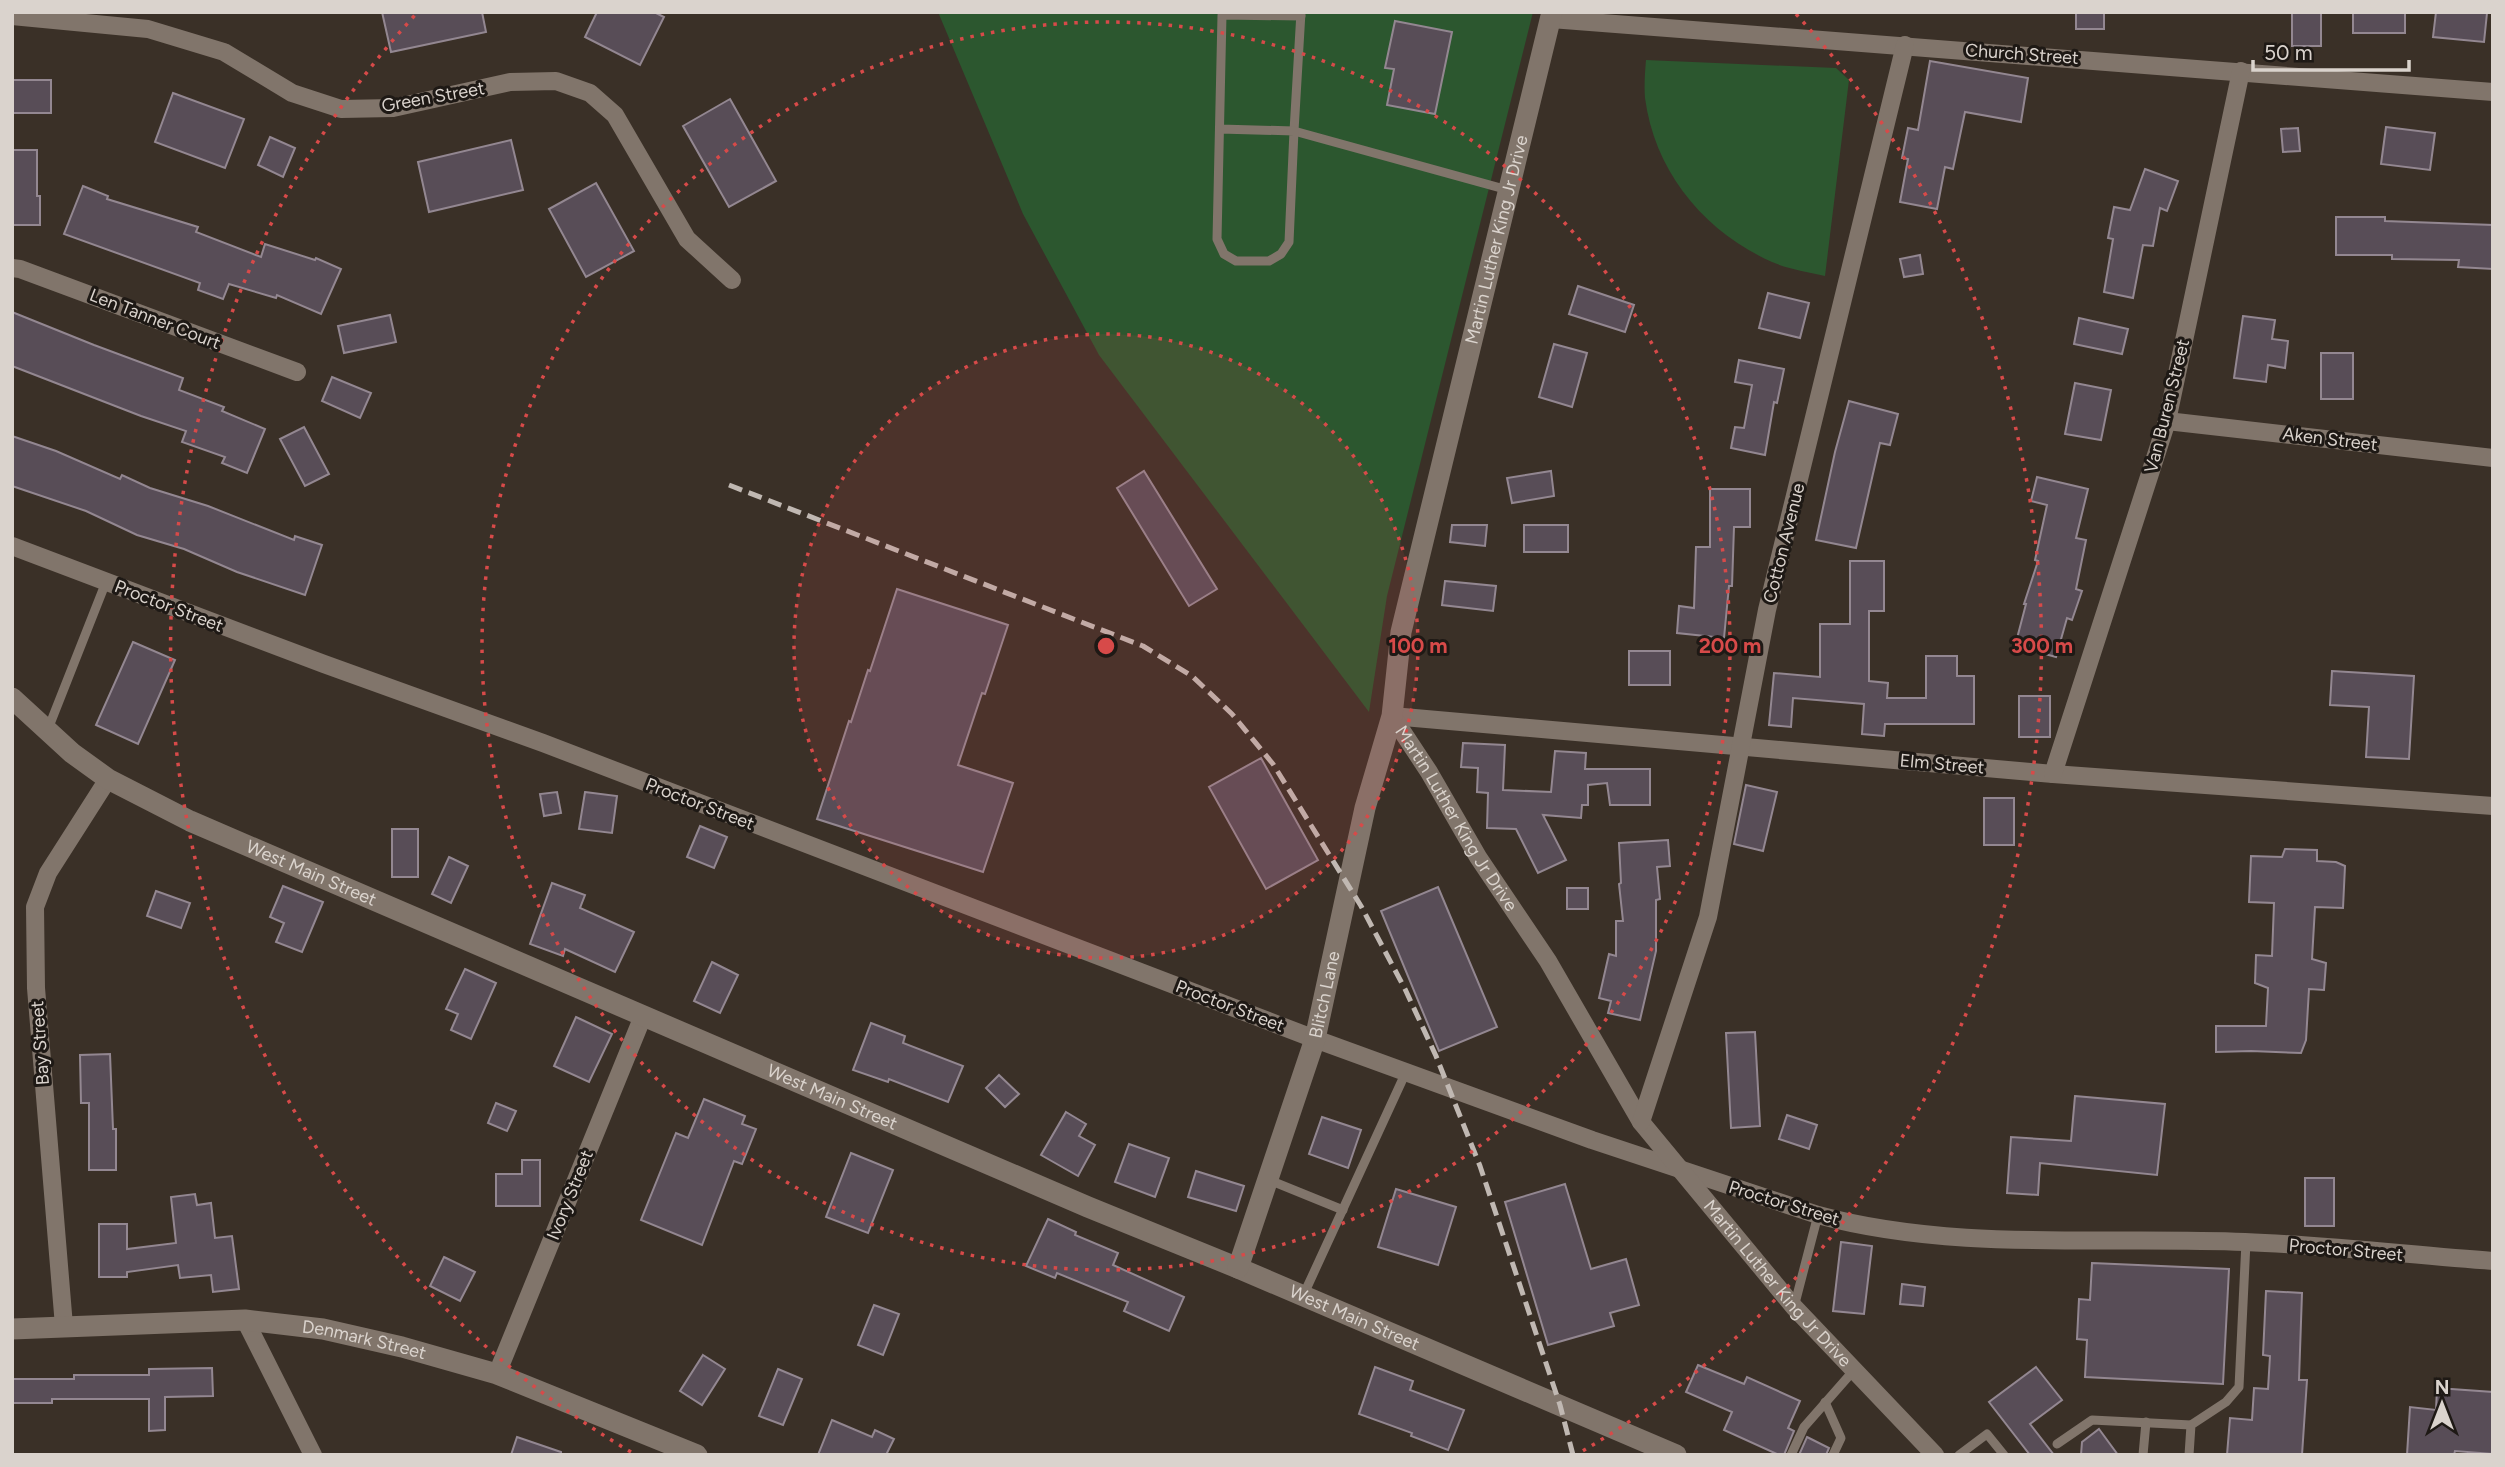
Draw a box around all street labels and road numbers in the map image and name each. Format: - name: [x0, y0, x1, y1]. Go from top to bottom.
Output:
- street label: Church Street: [1964, 39, 2080, 69]
- street label: Green Street: [380, 77, 486, 117]
- street label: Martin Luther King Jr Drive: [1460, 133, 1533, 347]
- street label: Len Tanner Court: [86, 284, 224, 354]
- street label: Van Buren Street: [2140, 337, 2194, 475]
- street label: Aken Street: [2281, 422, 2379, 456]
- street label: Cotton Avenue: [1758, 481, 1810, 605]
- street label: Proctor Street: [111, 575, 227, 637]
- street label: Martin Luther King Jr Drive: [1390, 721, 1522, 916]
- street label: Elm Street: [1899, 749, 1985, 779]
- street label: Proctor Street: [642, 773, 758, 835]
- street label: West Main Street: [243, 835, 380, 911]
- street label: Blitch Lane: [1304, 949, 1345, 1040]
- street label: Proctor Street: [1172, 975, 1288, 1037]
- street label: Bay Street: [26, 1000, 54, 1086]
- street label: West Main Street: [764, 1059, 901, 1135]
- street label: Ivory Street: [542, 1147, 598, 1243]
- street label: Proctor Street: [1726, 1176, 1842, 1230]
- street label: Martin Luther King Jr Drive: [1699, 1195, 1856, 1372]
- street label: Proctor Street: [2288, 1234, 2404, 1266]
- street label: West Main Street: [1286, 1280, 1423, 1355]
- street label: Denmark Street: [301, 1316, 429, 1364]

